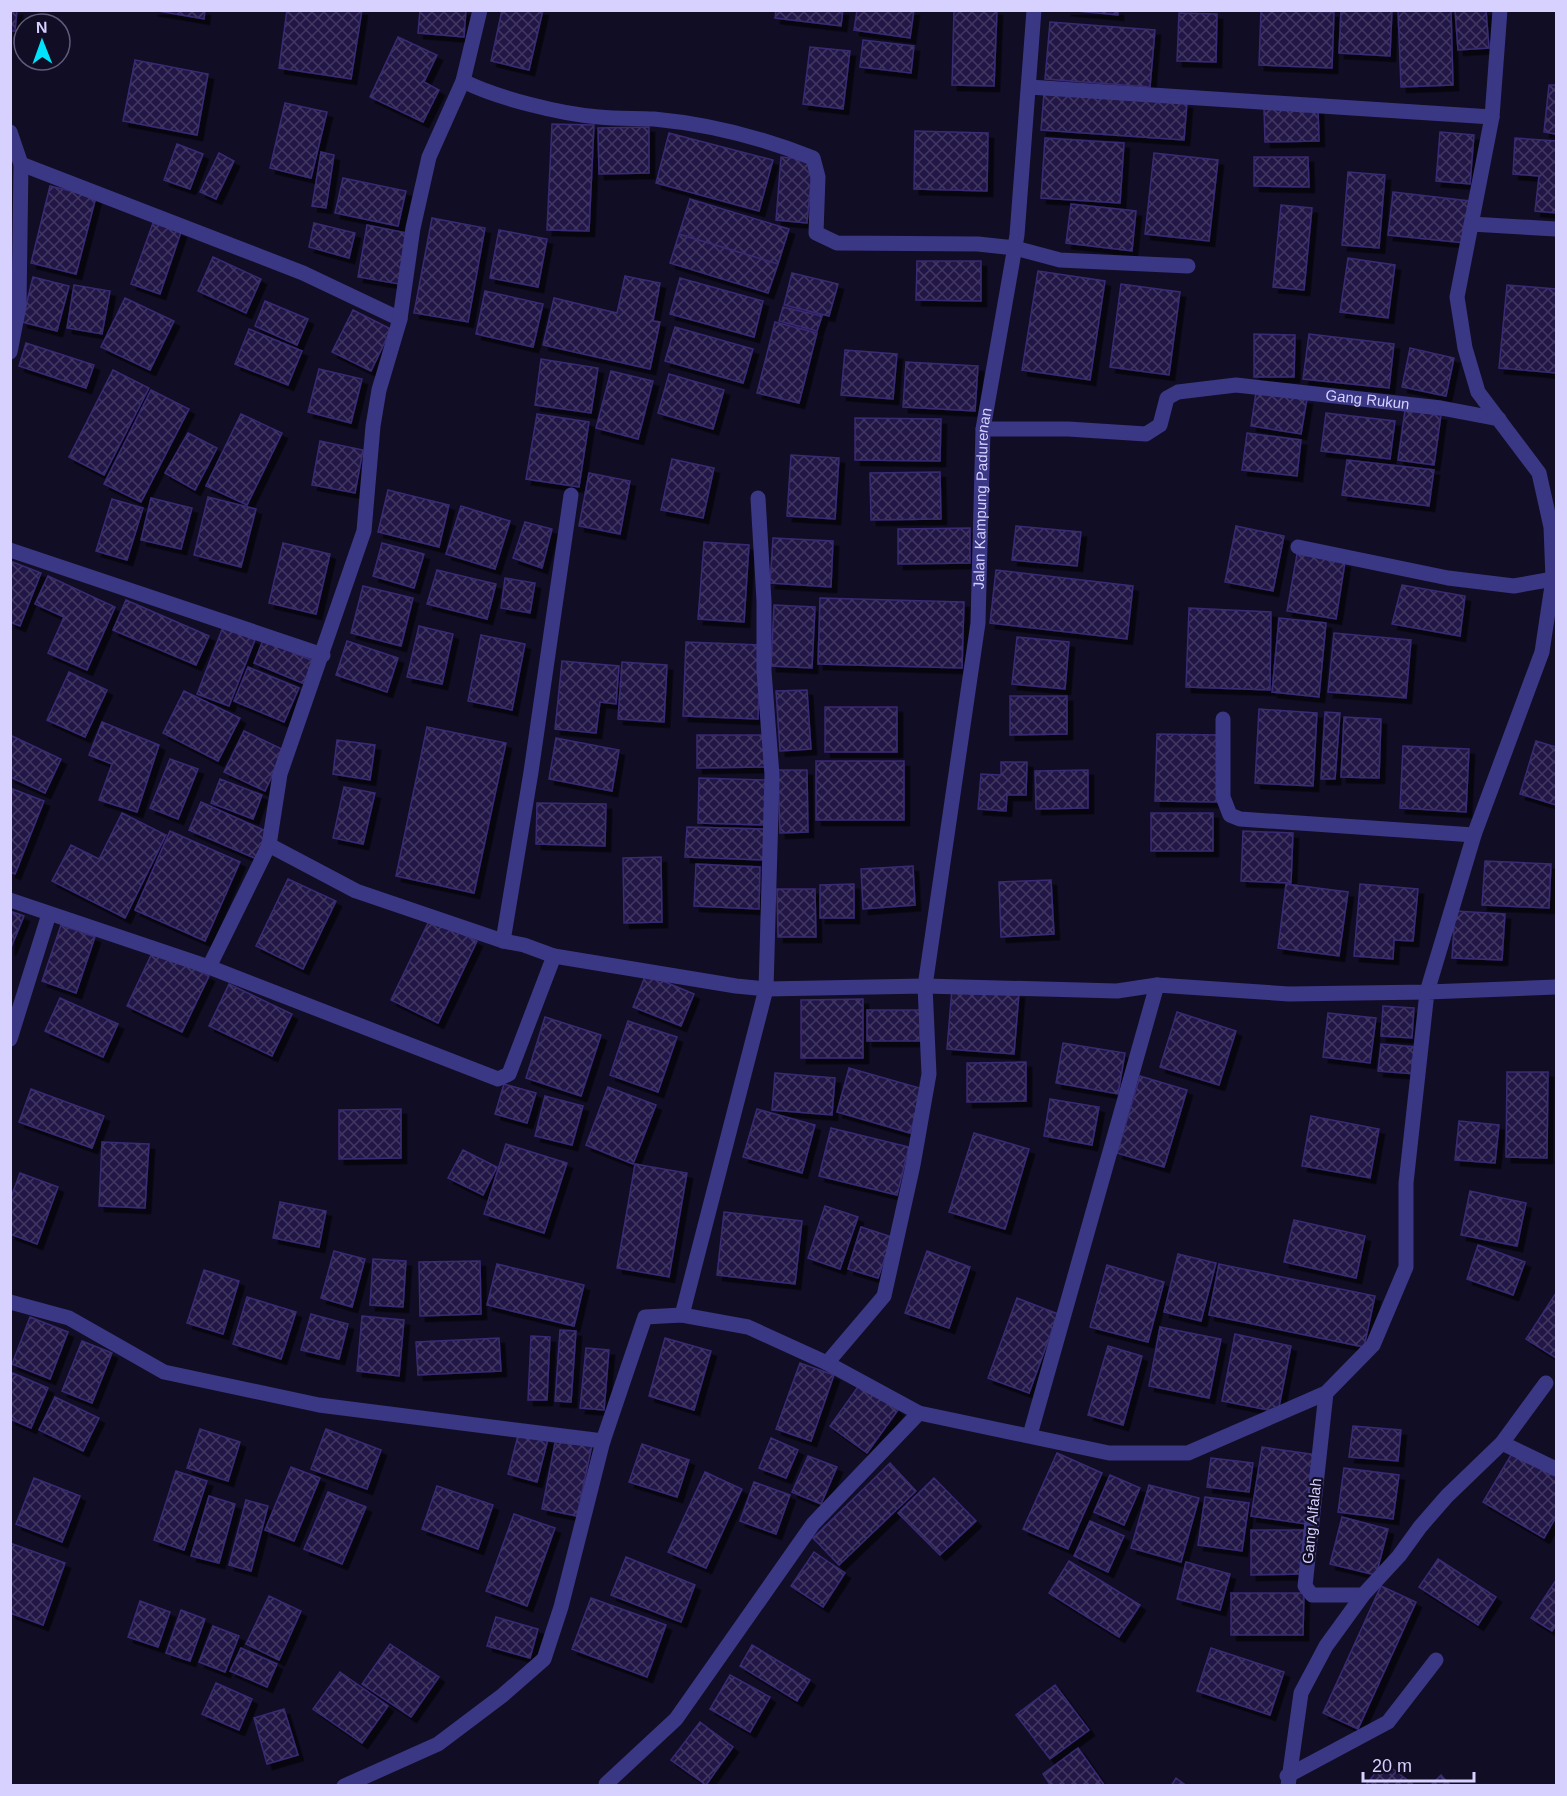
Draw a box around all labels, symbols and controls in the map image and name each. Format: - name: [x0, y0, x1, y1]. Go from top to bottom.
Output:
- north arrow: [12, 12, 72, 72]
- text: N: [36, 19, 48, 36]
- street label: Gang Rukun: [1325, 386, 1410, 412]
- street label: Jalan Kampung Padurenan: [970, 406, 995, 590]
- street label: Gang Alfalah: [1299, 1477, 1324, 1565]
- scale bar: [1363, 1745, 1474, 1783]
- text: 20 m: [1372, 1756, 1412, 1776]

